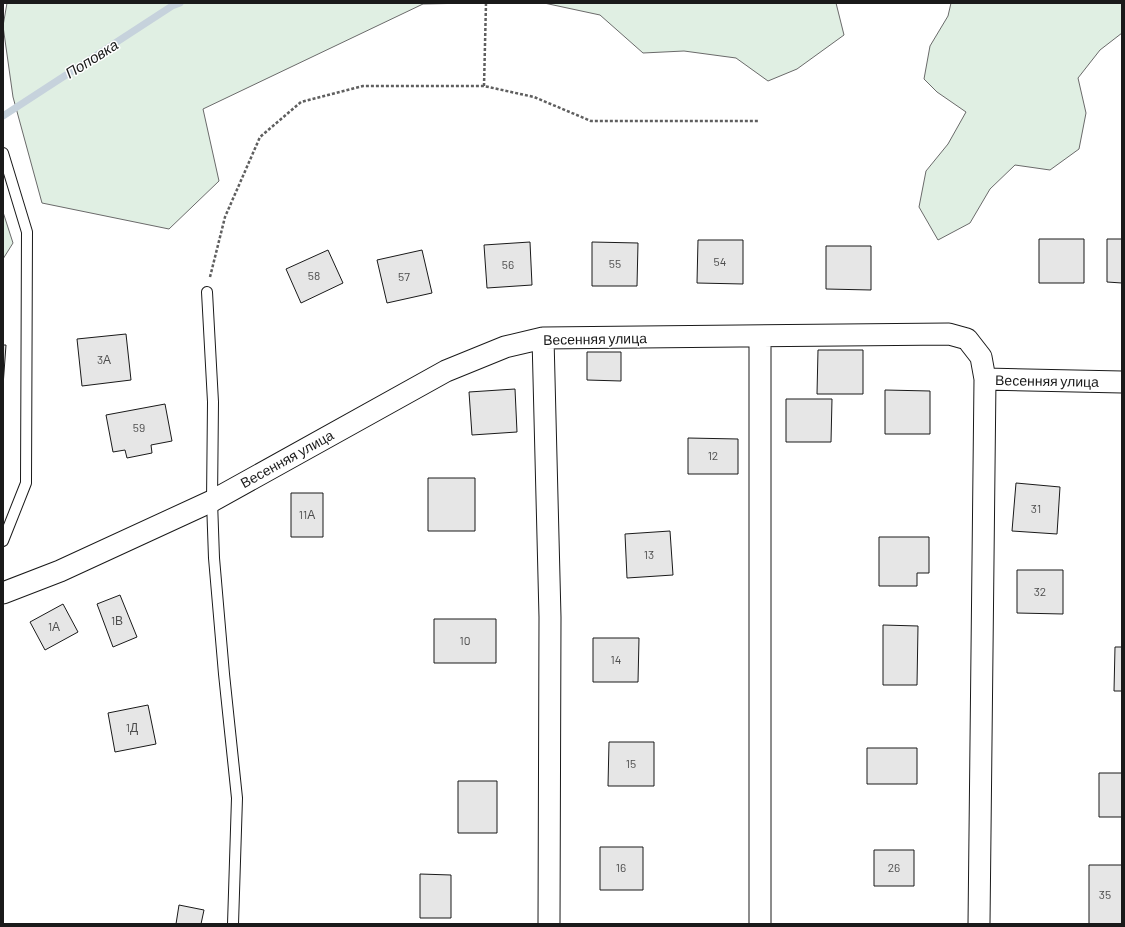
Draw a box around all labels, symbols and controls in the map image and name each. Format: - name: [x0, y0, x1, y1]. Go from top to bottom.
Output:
- water label: Поповка: [62, 35, 121, 81]
- house number: 54: [714, 254, 726, 268]
- house number: 55: [609, 256, 621, 270]
- house number: 56: [502, 257, 514, 271]
- house number: 58: [308, 268, 320, 282]
- house number: 57: [398, 269, 410, 283]
- street label: Весенняя улица: [543, 329, 647, 348]
- house number: 3А: [97, 352, 111, 366]
- street label: Весенняя улица: [995, 371, 1099, 390]
- house number: 59: [133, 420, 145, 434]
- street label: Весенняя улица: [237, 426, 336, 491]
- house number: 12: [708, 448, 718, 462]
- house number: 31: [1031, 501, 1041, 515]
- house number: 11А: [299, 507, 315, 521]
- house number: 13: [644, 547, 654, 561]
- house number: 32: [1034, 584, 1046, 598]
- house number: 1В: [111, 613, 123, 627]
- house number: 1А: [48, 619, 60, 633]
- house number: 10: [460, 633, 470, 647]
- house number: 14: [611, 652, 621, 666]
- house number: 1Д: [126, 720, 138, 735]
- house number: 15: [626, 756, 636, 770]
- house number: 16: [616, 860, 626, 874]
- house number: 26: [888, 860, 900, 874]
- house number: 35: [1099, 887, 1111, 901]

